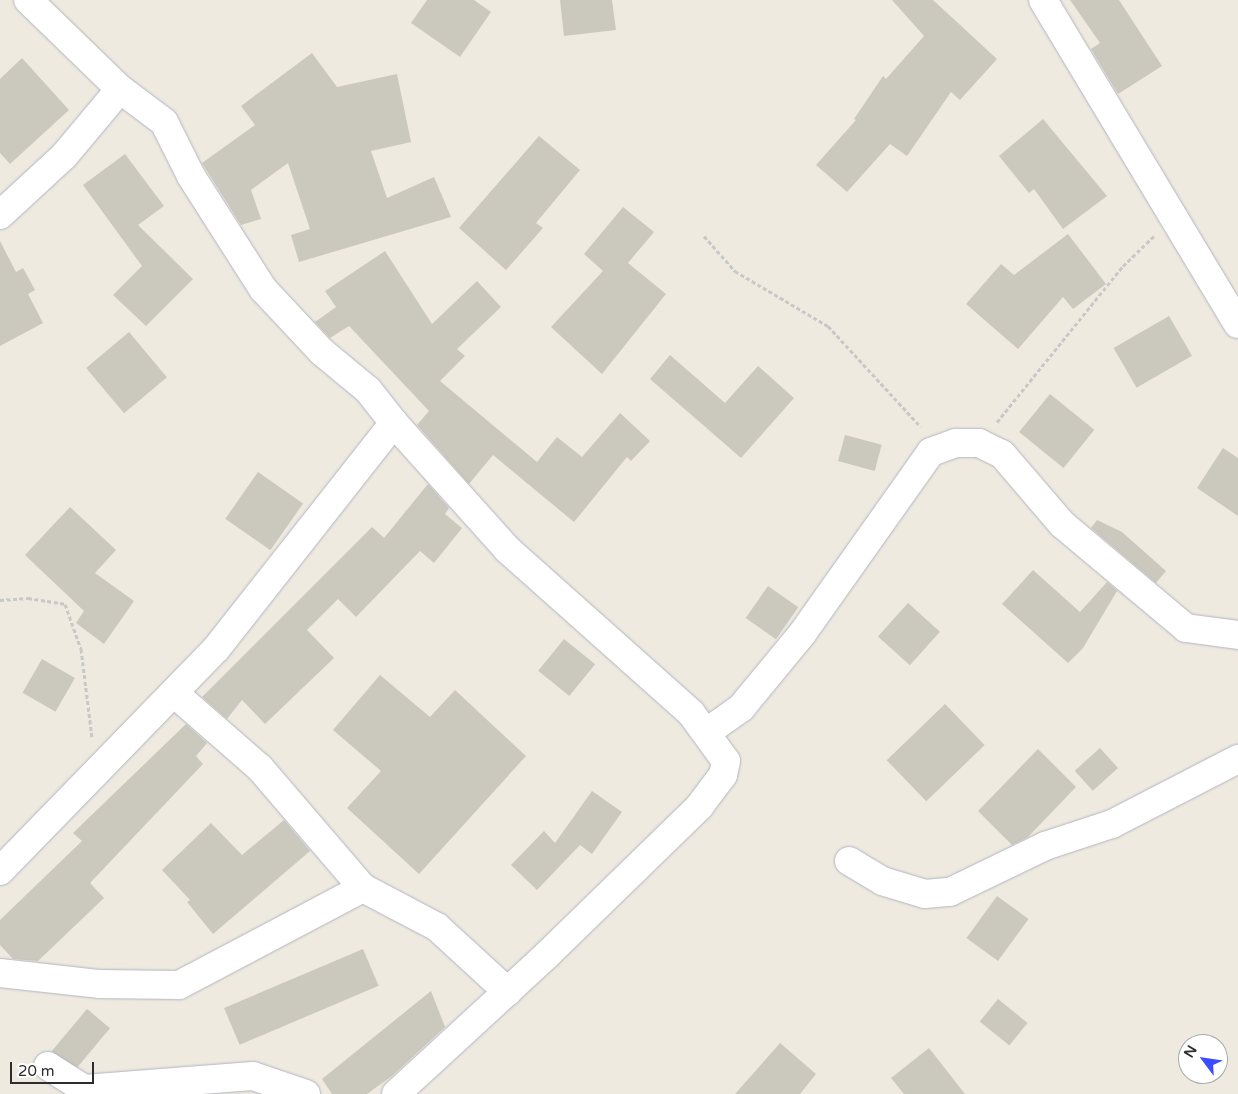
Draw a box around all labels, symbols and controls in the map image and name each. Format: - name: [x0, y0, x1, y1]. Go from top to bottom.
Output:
- north arrow: [1178, 1034, 1228, 1084]
- text: N: [1180, 1042, 1201, 1061]
- scale bar: [12, 1052, 96, 1084]
- text: 20 m: [18, 1062, 55, 1080]

